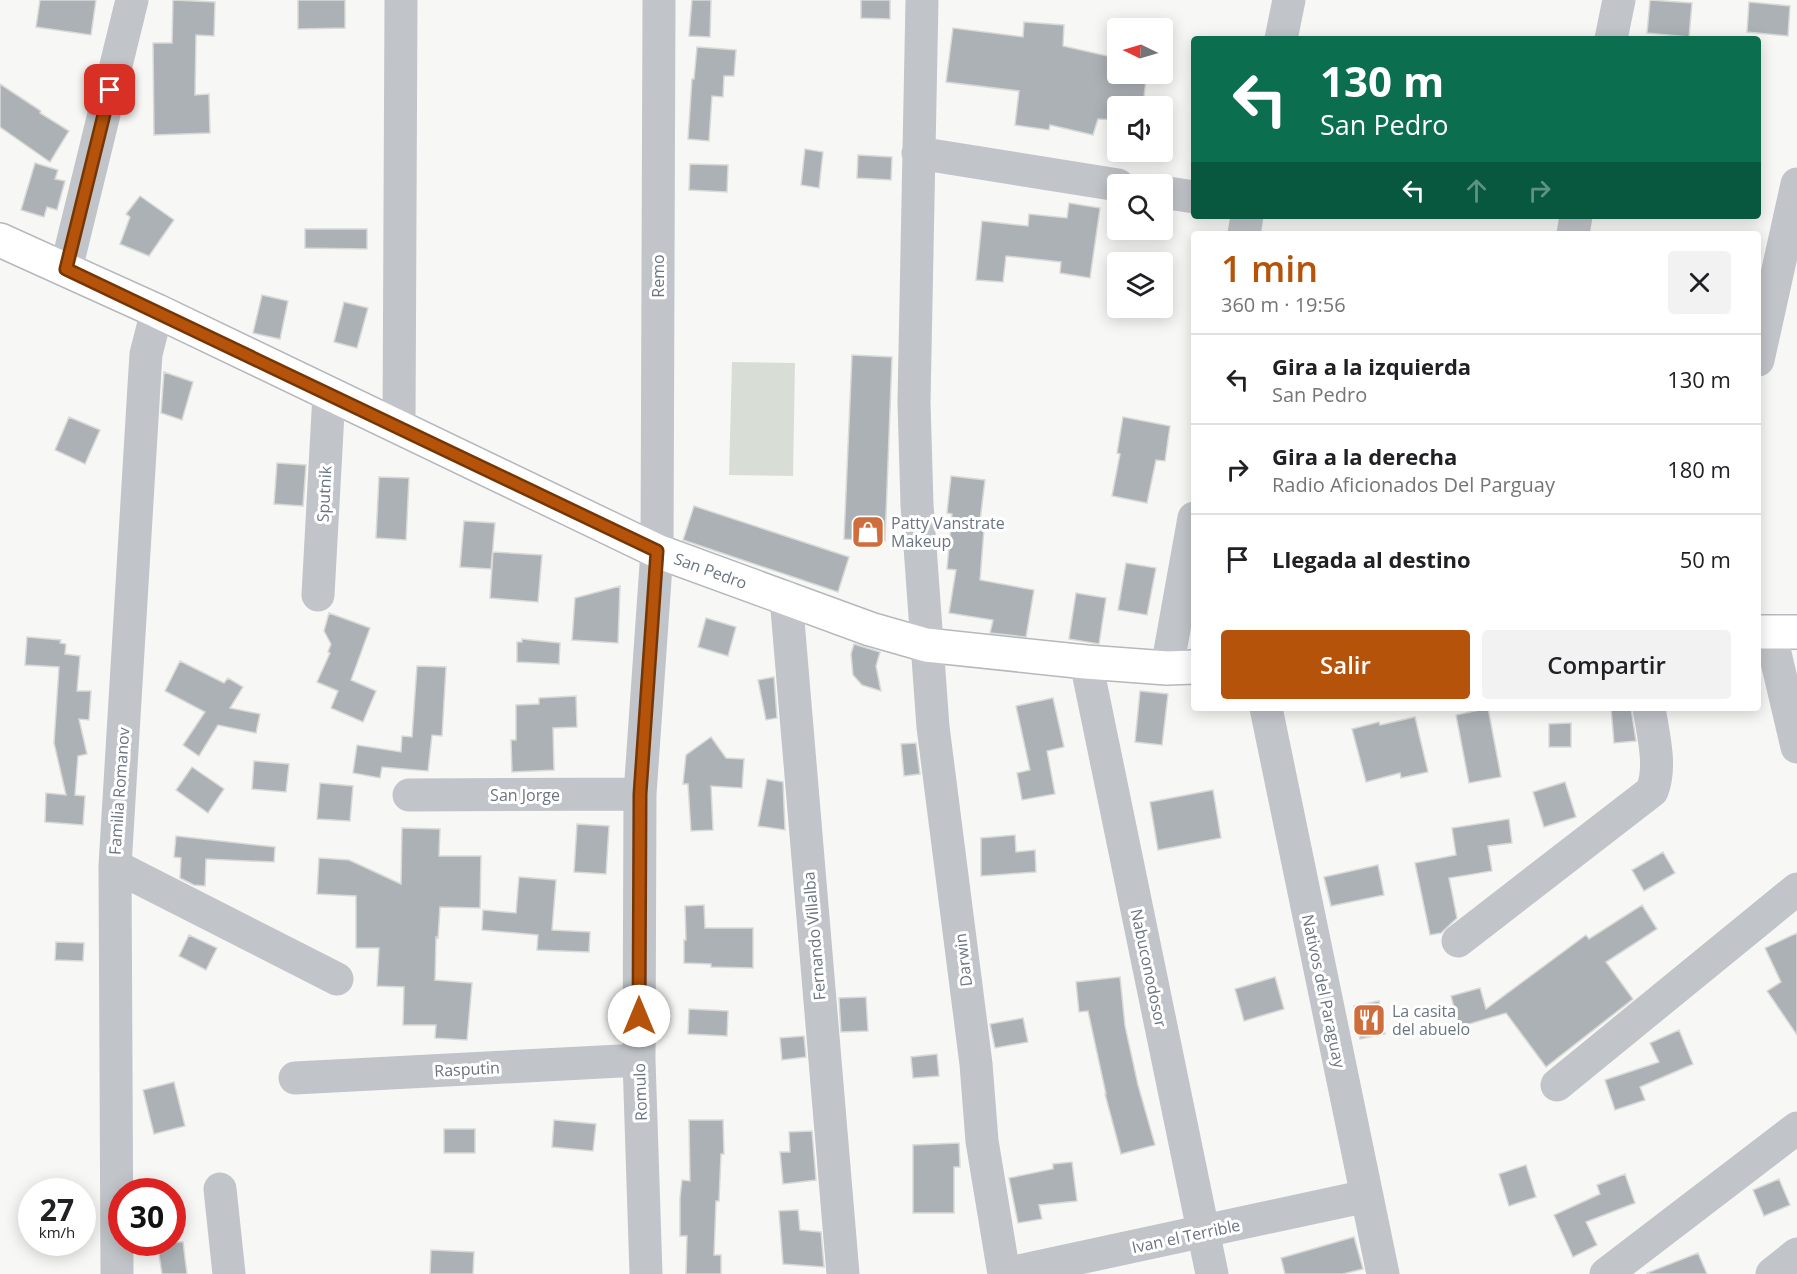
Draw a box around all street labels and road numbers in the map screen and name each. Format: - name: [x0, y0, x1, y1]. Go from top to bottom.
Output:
- street label: Remo: [647, 254, 669, 298]
- street label: Sputnik: [312, 465, 336, 523]
- street label: San Pedro: [671, 547, 750, 594]
- street label: Familia Romanov: [104, 727, 134, 855]
- street label: San Jorge: [490, 784, 560, 806]
- street label: Fernando Villalba: [797, 871, 831, 1001]
- street label: Nabuconodosor: [1126, 907, 1172, 1030]
- street label: Nativos del Paraguay: [1297, 912, 1351, 1071]
- street label: Darwin: [949, 932, 977, 988]
- street label: Rasputin: [434, 1056, 500, 1082]
- street label: Romulo: [628, 1063, 652, 1121]
- street label: Ivan el Terrible: [1130, 1214, 1242, 1258]

